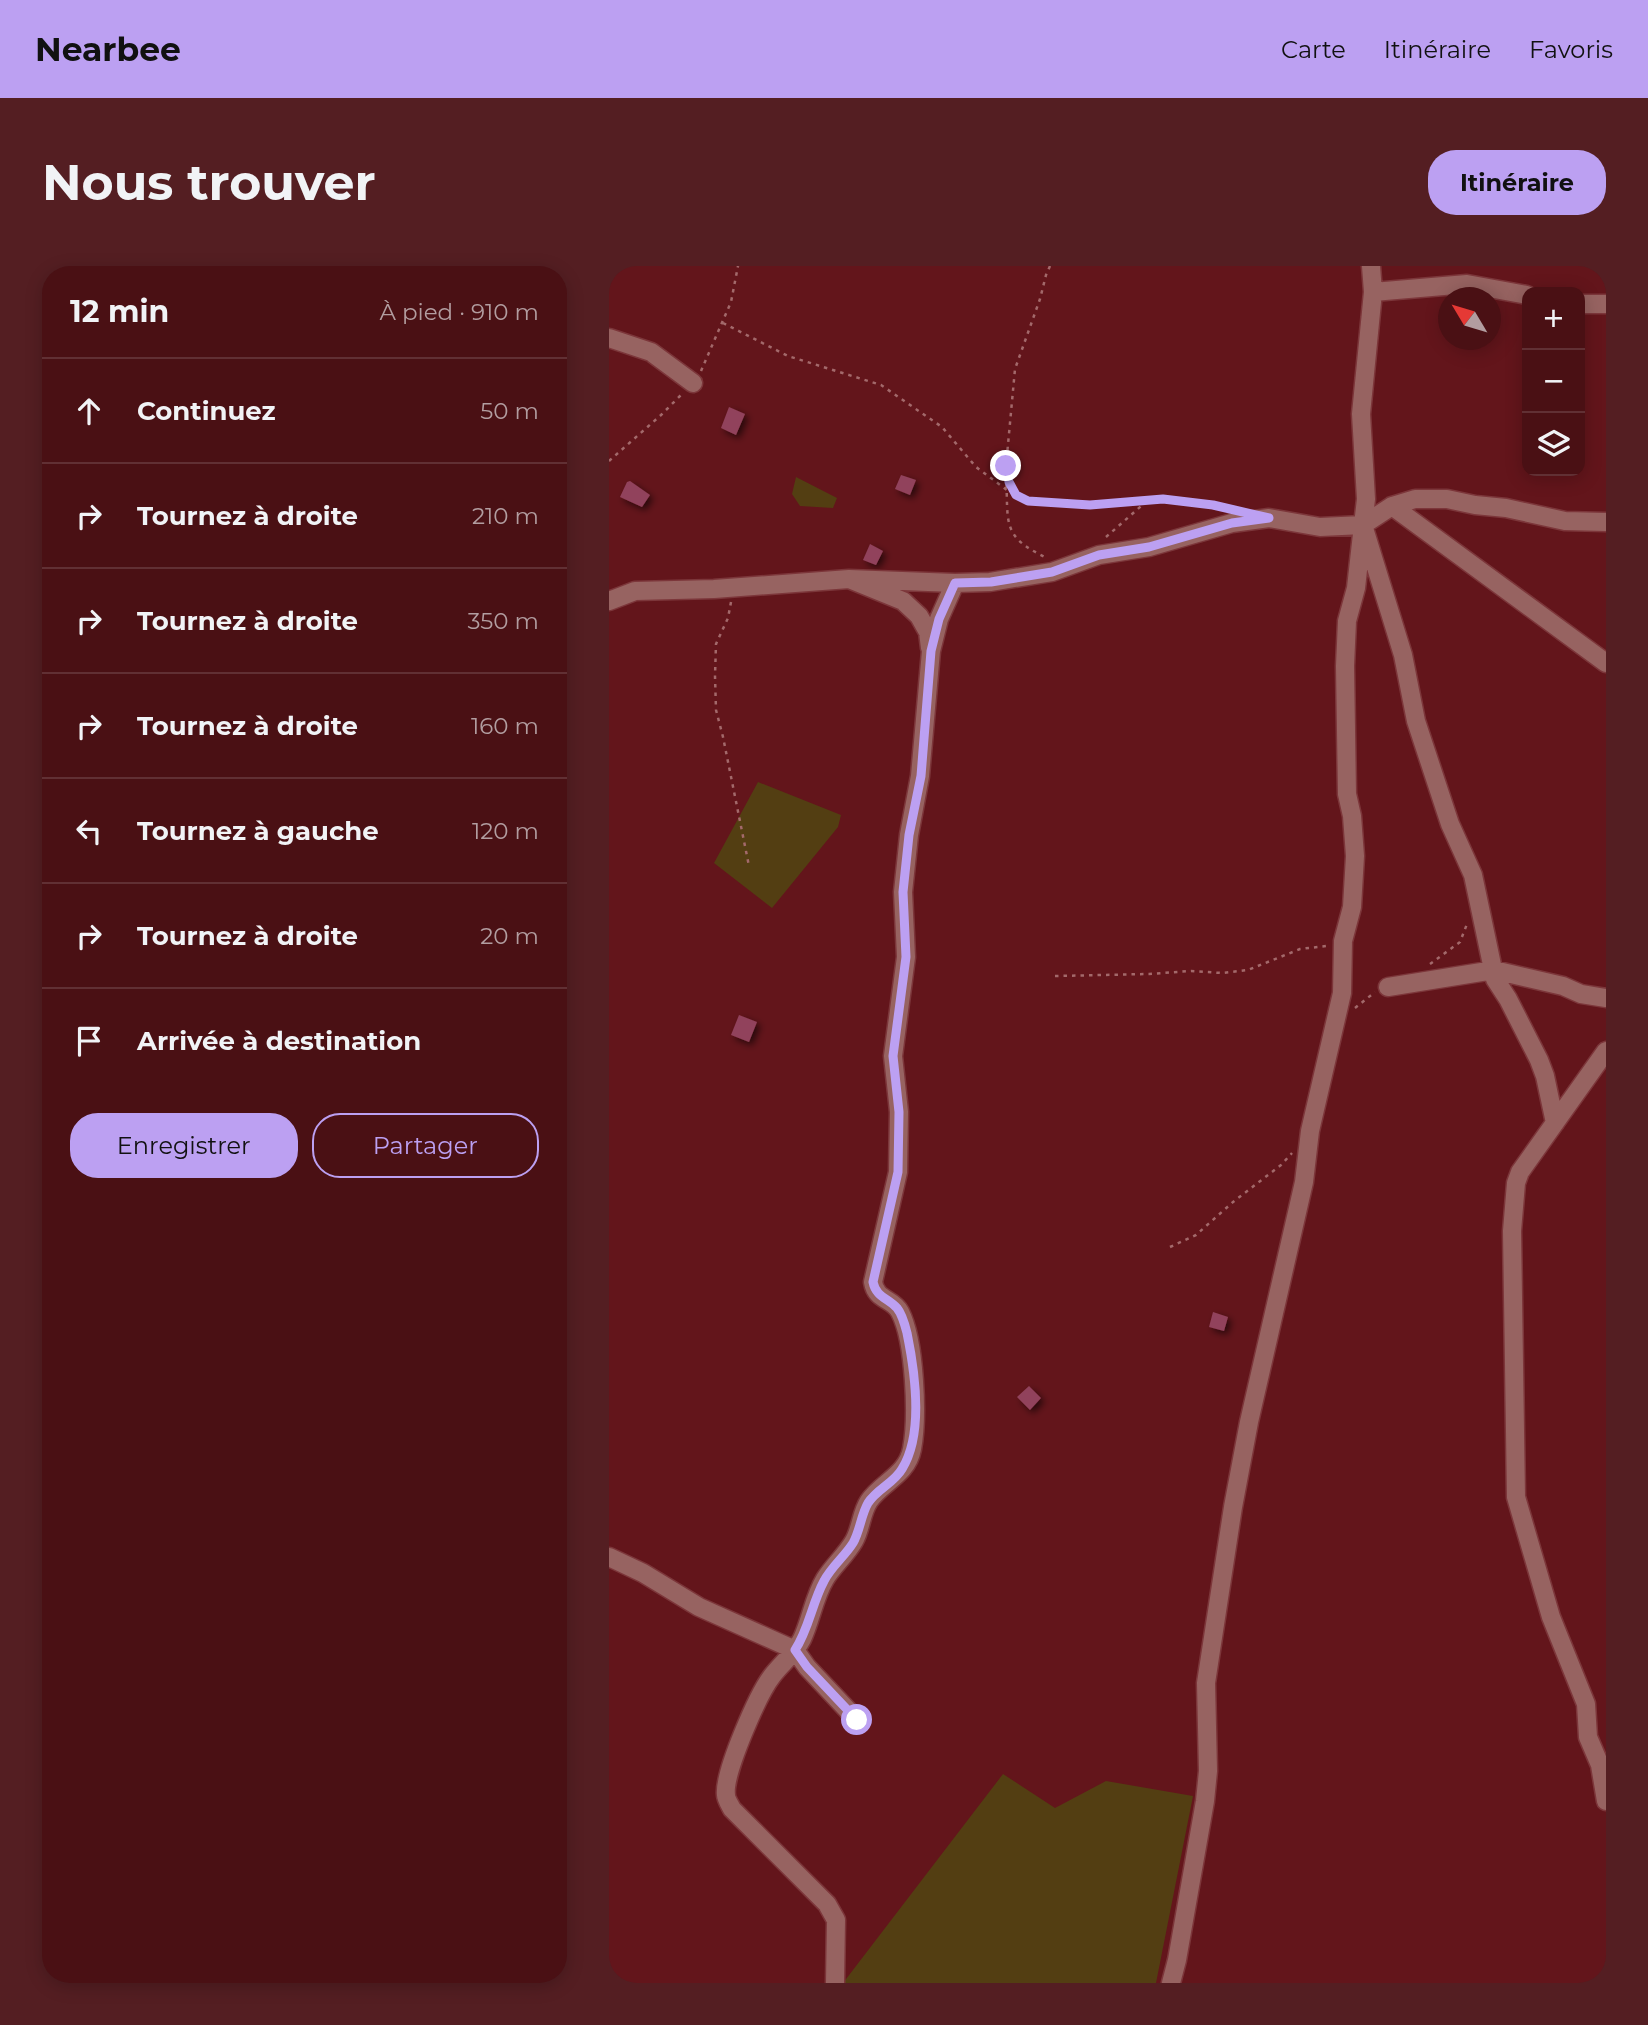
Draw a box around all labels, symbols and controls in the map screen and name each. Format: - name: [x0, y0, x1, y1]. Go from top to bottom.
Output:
- text: Nearbee: [35, 29, 181, 69]
- text: Carte: [1281, 35, 1346, 64]
- text: Itinéraire: [1384, 35, 1491, 64]
- text: Favoris: [1529, 35, 1613, 64]
- button: Itinéraire: [1428, 150, 1606, 215]
- text: Nous trouver: [42, 153, 376, 212]
- north arrow: [1438, 287, 1501, 350]
- map controls: [1522, 287, 1585, 476]
- button: +: [1522, 287, 1585, 350]
- text: 12 min: [70, 293, 169, 330]
- text: À pied · 910 m: [379, 298, 539, 326]
- button: −: [1522, 350, 1585, 413]
- icon: ahead: [70, 392, 108, 430]
- text: Continuez: [137, 395, 276, 427]
- text: 50 m: [480, 397, 539, 425]
- button: layers: [1522, 413, 1585, 476]
- route end: [990, 450, 1021, 481]
- icon: right: [70, 497, 108, 535]
- text: Tournez à droite: [137, 500, 358, 532]
- text: 210 m: [472, 502, 539, 530]
- icon: right: [70, 602, 108, 640]
- text: Tournez à droite: [137, 605, 358, 637]
- text: 350 m: [468, 607, 539, 635]
- icon: right: [70, 707, 108, 745]
- text: Tournez à droite: [137, 710, 358, 742]
- text: 160 m: [471, 712, 539, 740]
- icon: left: [70, 812, 108, 850]
- text: Tournez à gauche: [137, 815, 379, 847]
- text: 120 m: [472, 817, 539, 845]
- icon: right: [70, 917, 108, 955]
- text: Tournez à droite: [137, 920, 358, 952]
- text: 20 m: [480, 922, 539, 950]
- icon: arrive: [70, 1022, 108, 1060]
- text: Arrivée à destination: [137, 1025, 421, 1057]
- button: Enregistrer: [70, 1113, 298, 1178]
- button: Partager: [312, 1113, 539, 1178]
- route start: [841, 1704, 872, 1735]

